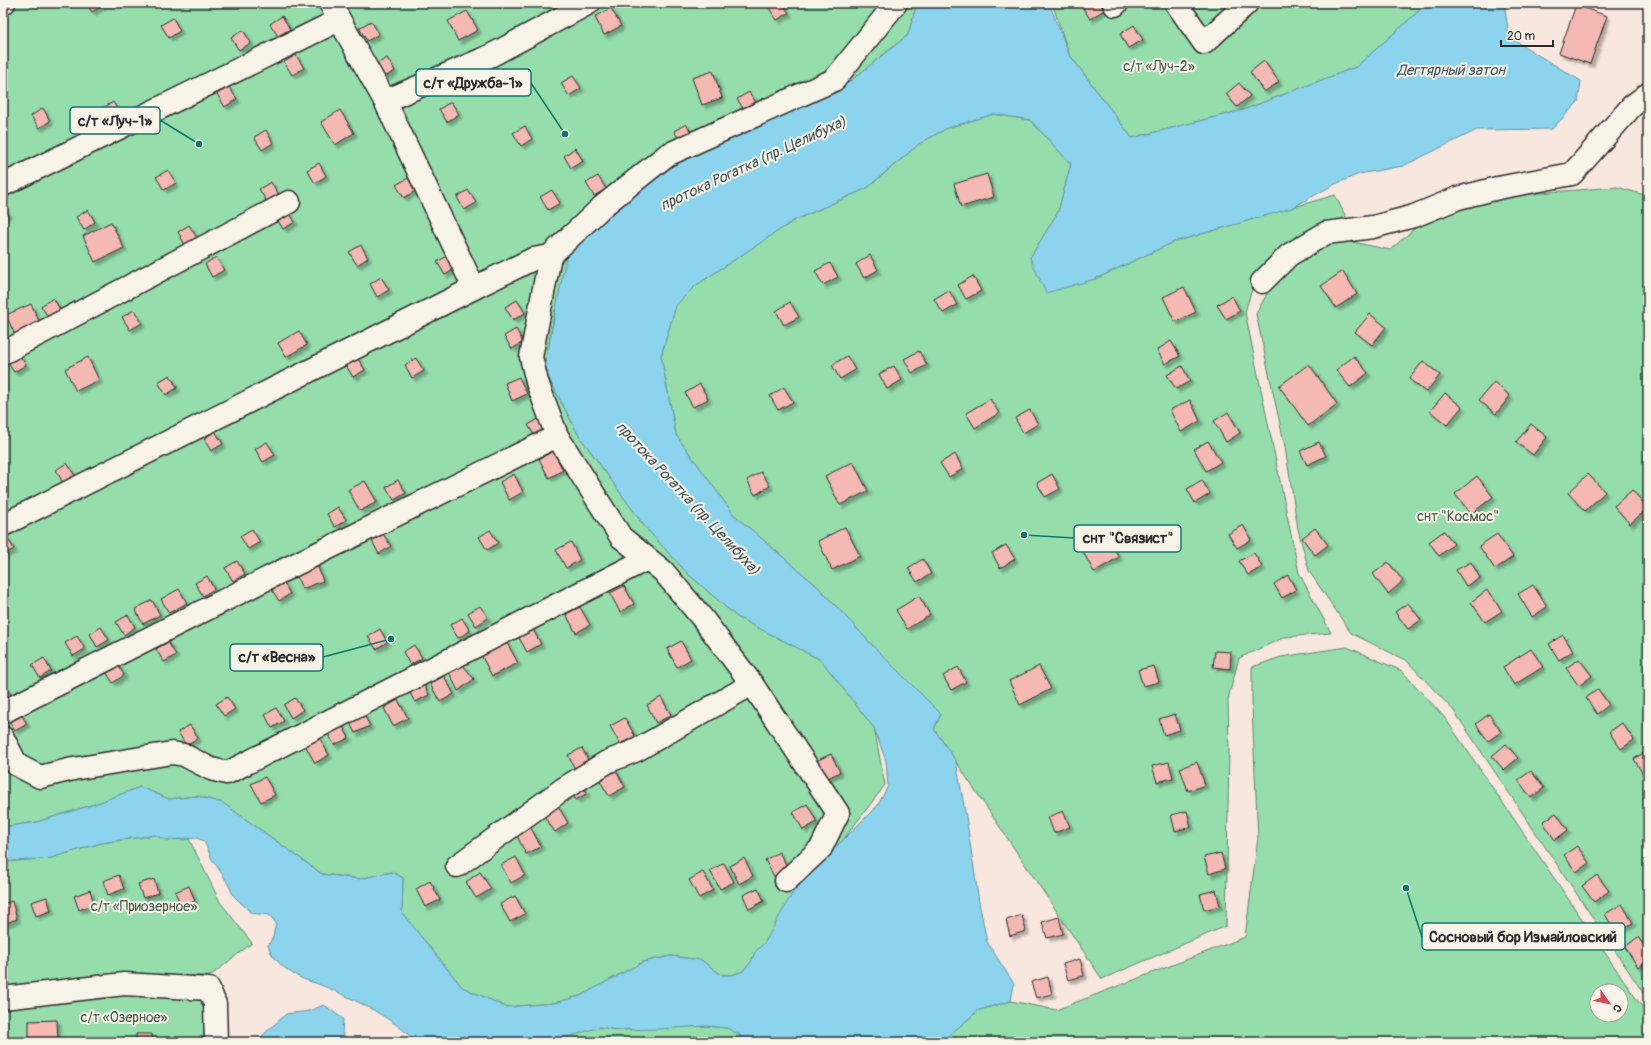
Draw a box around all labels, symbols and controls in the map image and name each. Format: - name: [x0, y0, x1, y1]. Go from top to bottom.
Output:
- scale bar: [1501, 22, 1553, 48]
- text: 20 m: [1507, 29, 1536, 44]
- park label: с/т «Луч-2»: [1123, 58, 1195, 75]
- water label: Дегтярный затон: [1396, 61, 1507, 80]
- callout: с/т «Дружба-1»: [416, 69, 531, 96]
- text: с/т «Дружба-1»: [423, 74, 523, 93]
- callout: с/т «Луч-1»: [70, 107, 160, 134]
- text: с/т «Луч-1»: [77, 112, 152, 131]
- water label: протока Рогатка (пр. Целибуха): [657, 112, 849, 215]
- water label: протока Рогатка (пр. Целибуха): [612, 418, 764, 579]
- park label: снт "Космос": [1417, 508, 1499, 525]
- callout: снт "Связист": [1074, 525, 1181, 552]
- text: снт "Связист": [1082, 529, 1173, 548]
- callout: с/т «Весна»: [230, 644, 323, 671]
- text: с/т «Весна»: [238, 648, 316, 667]
- park label: с/т «Приозерное»: [91, 898, 197, 915]
- callout: Сосновый бор Измайловский: [1422, 923, 1625, 950]
- text: Сосновый бор Измайловский: [1429, 928, 1617, 947]
- north arrow: [1589, 983, 1629, 1023]
- text: С: [1610, 1002, 1624, 1015]
- park label: с/т «Озерное»: [81, 1009, 167, 1026]

